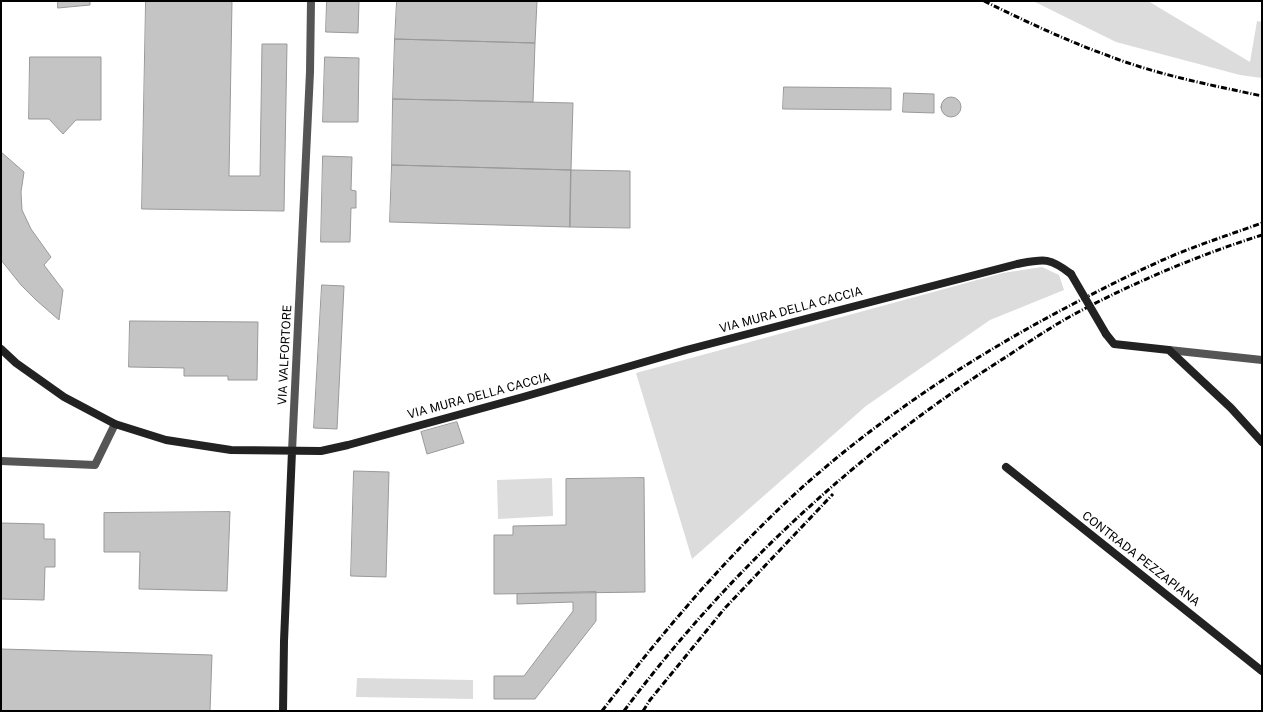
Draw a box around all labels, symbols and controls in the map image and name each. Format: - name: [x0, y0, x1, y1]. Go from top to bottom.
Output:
- street label: VIA MURA DELLA CACCIA: [718, 284, 864, 336]
- street label: VIA VALFORTORE: [275, 304, 295, 406]
- street label: VIA MURA DELLA CACCIA: [406, 370, 552, 422]
- street label: CONTRADA PEZZAPIANA: [1079, 509, 1203, 609]

